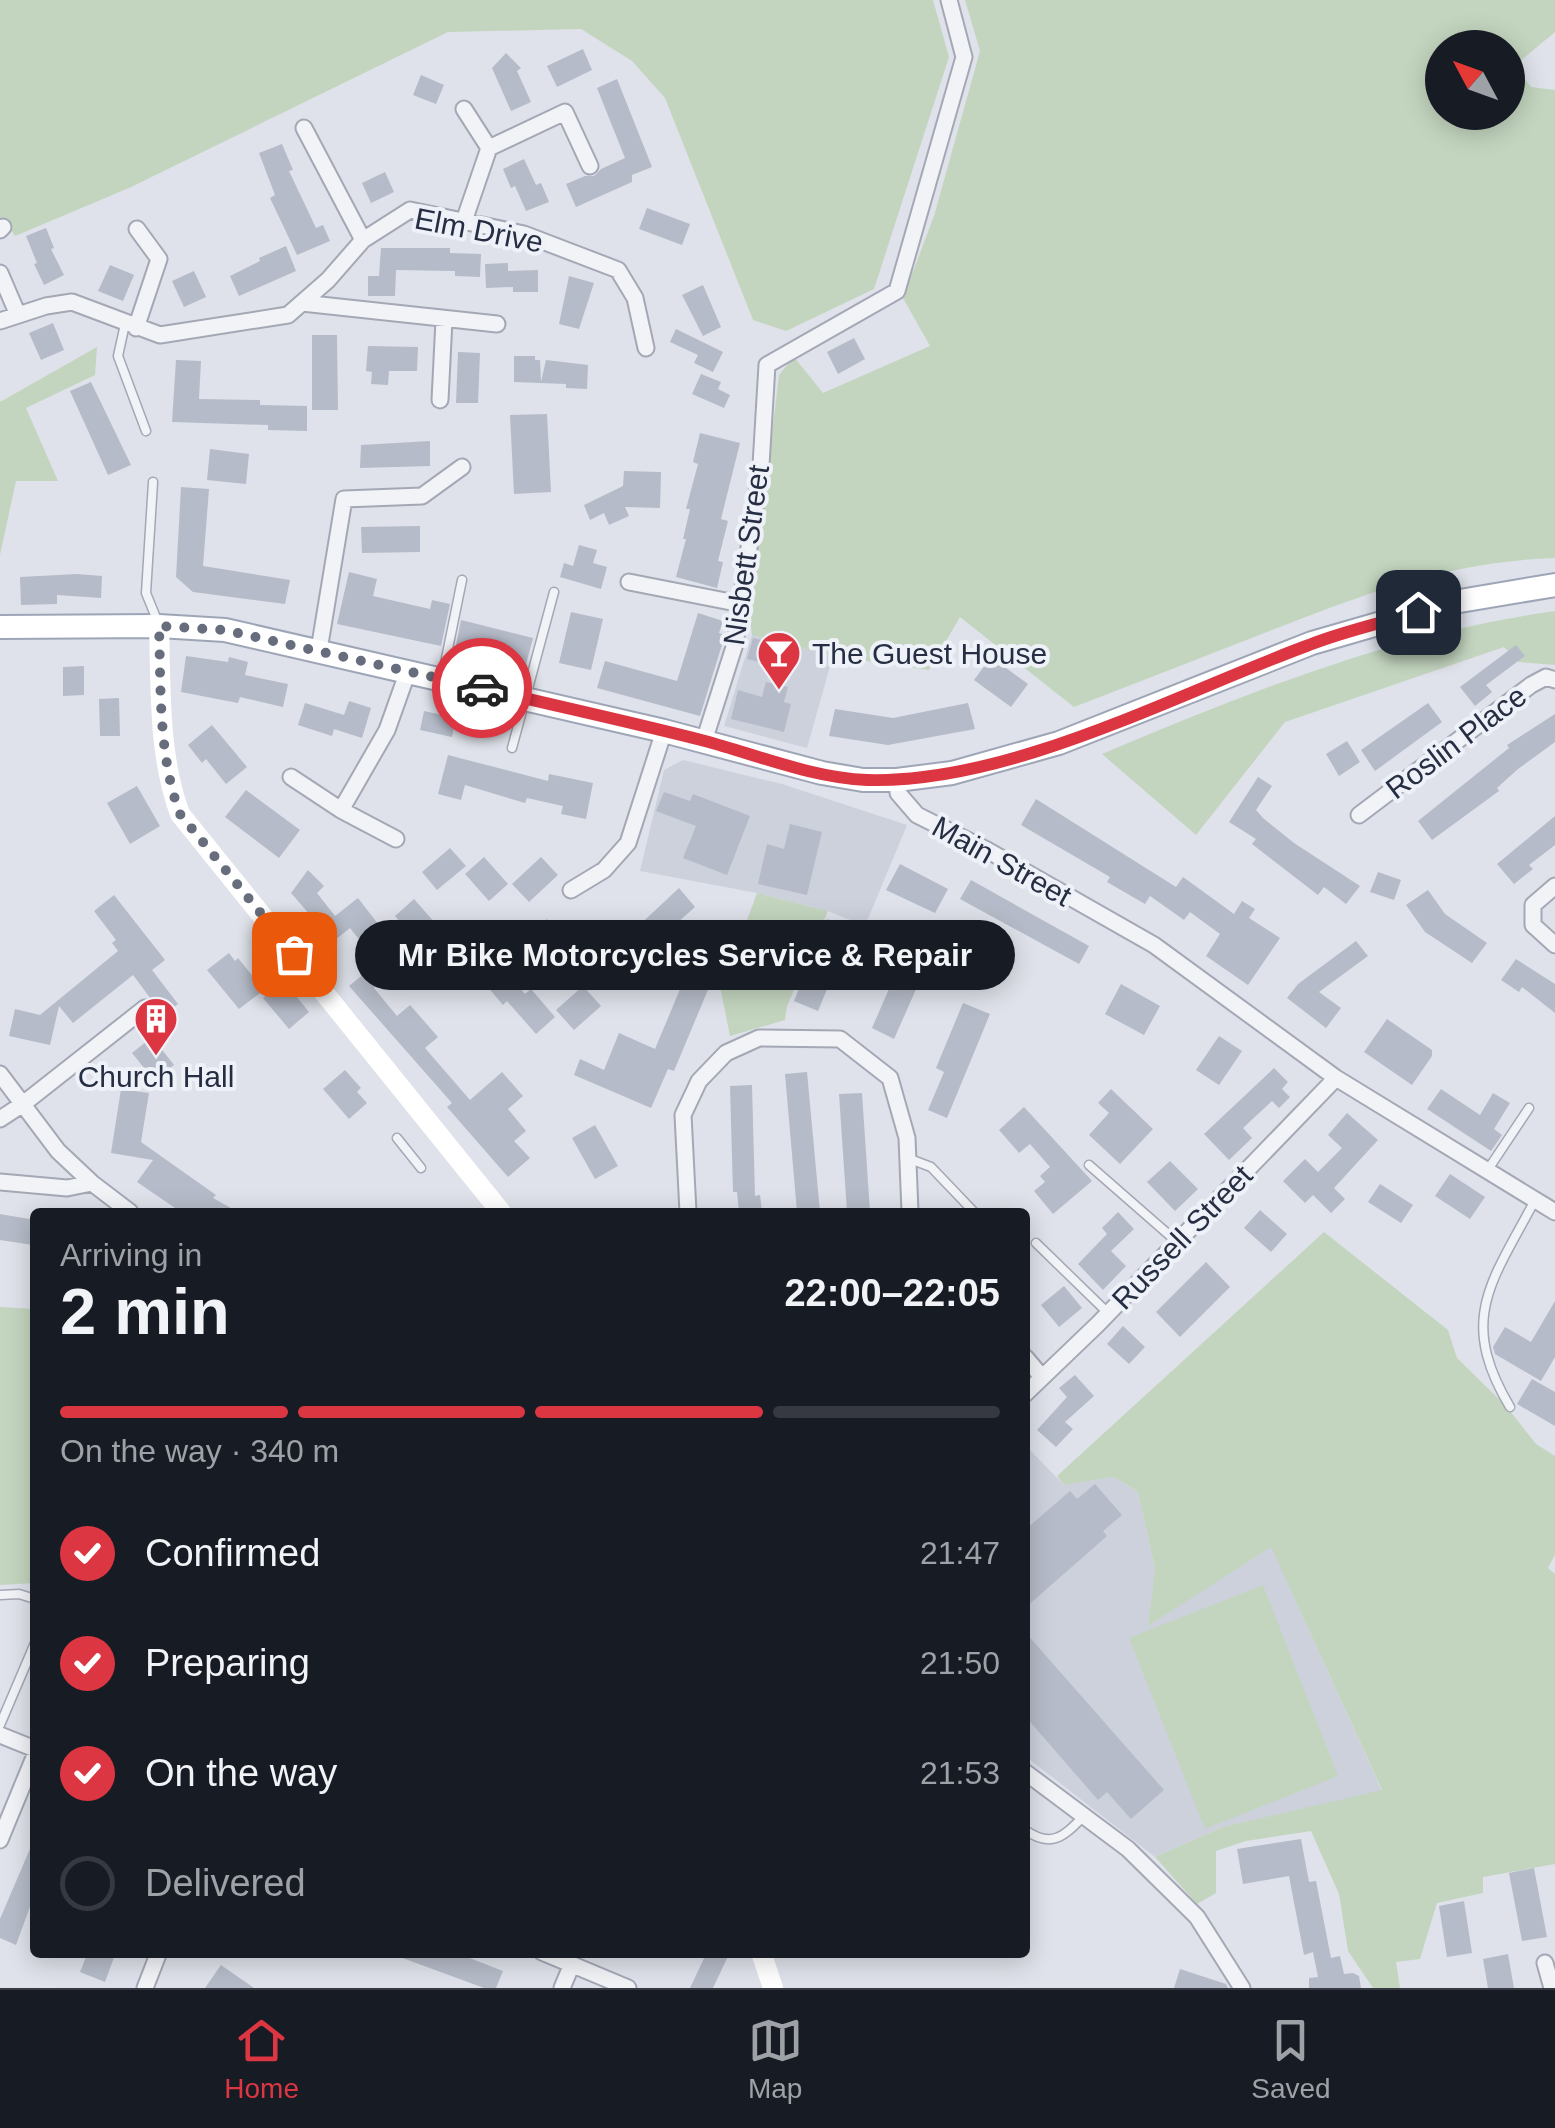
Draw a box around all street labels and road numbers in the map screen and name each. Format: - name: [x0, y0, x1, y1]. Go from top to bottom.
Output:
- street label: Elm Drive: [412, 201, 546, 259]
- street label: Nisbett Street: [717, 462, 775, 647]
- street label: Roslin Place: [1379, 679, 1533, 805]
- street label: Main Street: [927, 809, 1078, 913]
- street label: Russell Street: [1105, 1158, 1259, 1316]

